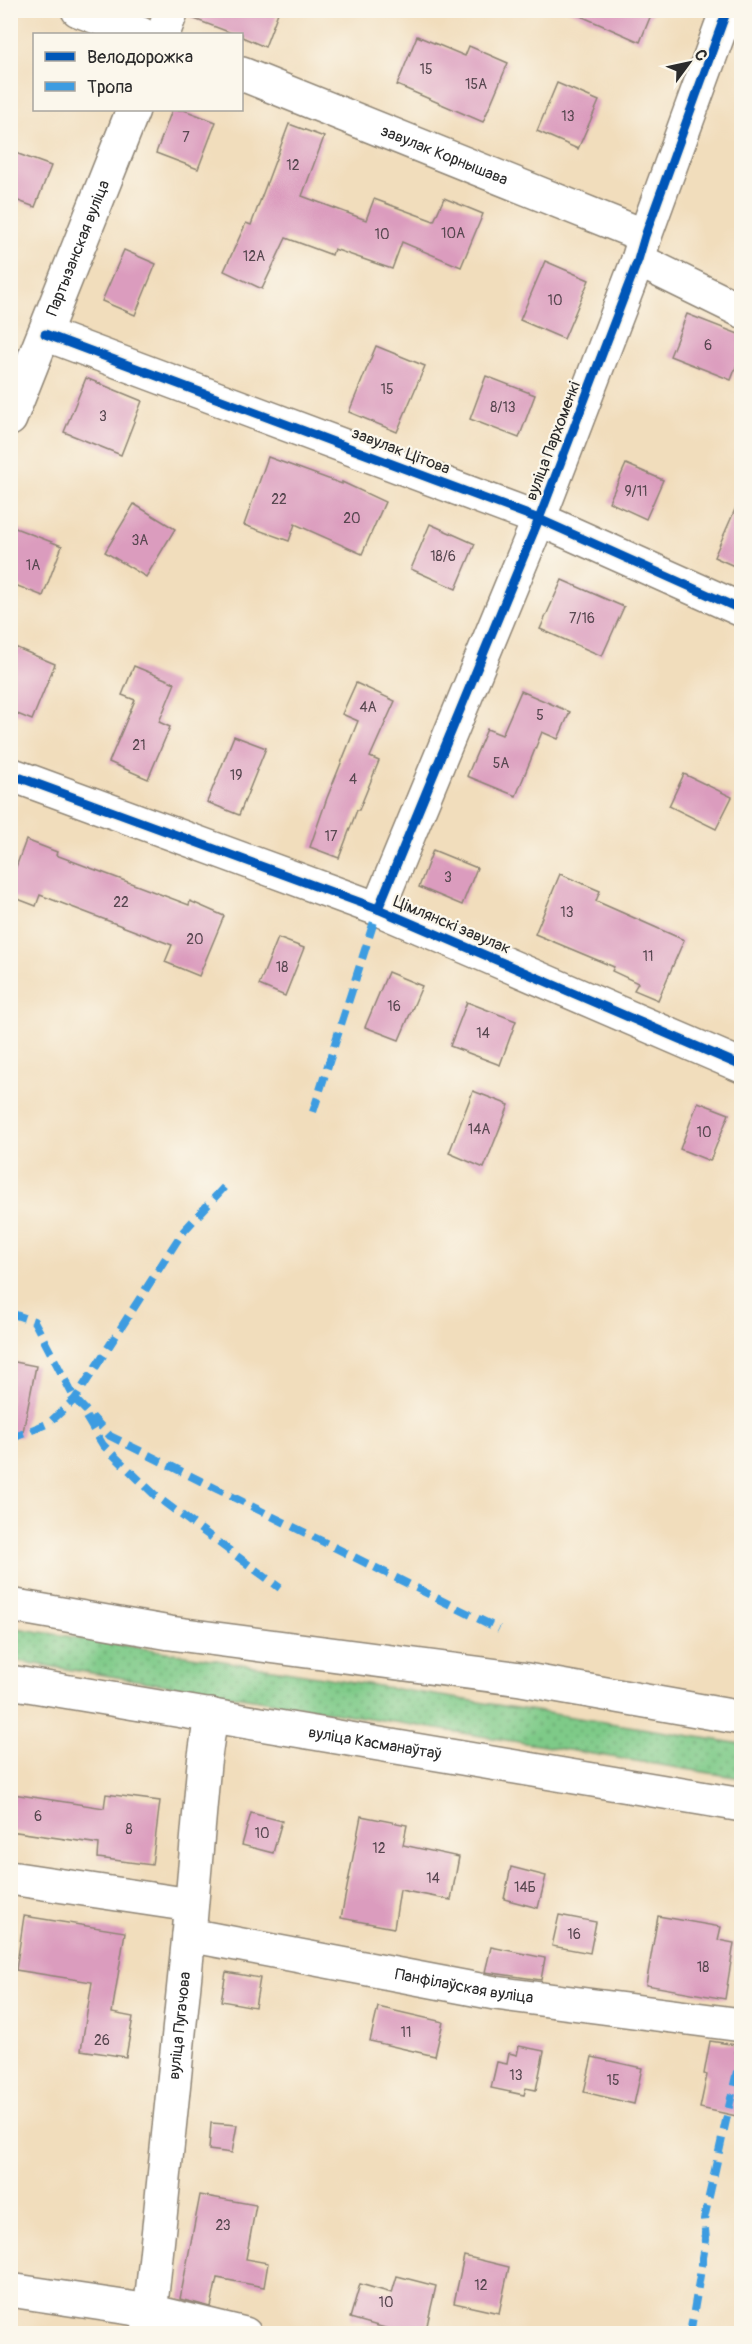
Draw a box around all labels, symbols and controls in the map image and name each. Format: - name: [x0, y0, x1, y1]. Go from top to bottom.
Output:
- legend: [33, 33, 243, 111]
- north arrow: [659, 33, 719, 93]
- text: Велодорожка: [87, 46, 193, 69]
- text: С: [690, 46, 712, 65]
- house number: 15: [419, 61, 433, 78]
- text: Тропа: [87, 76, 133, 99]
- house number: 15А: [465, 76, 487, 93]
- house number: 13: [561, 108, 575, 125]
- street label: завулак Корнышава: [378, 121, 511, 190]
- house number: 7: [182, 129, 190, 146]
- house number: 12: [286, 157, 300, 174]
- street label: Партызанская вуліца: [42, 177, 114, 319]
- house number: 10А: [441, 225, 465, 242]
- house number: 10: [374, 226, 390, 243]
- house number: 12А: [243, 248, 265, 265]
- house number: 10: [547, 292, 563, 309]
- house number: 6: [704, 337, 712, 354]
- street label: вуліца Пархоменкі: [521, 379, 585, 503]
- house number: 15: [380, 381, 394, 398]
- house number: 8/13: [490, 399, 516, 416]
- house number: 3: [99, 408, 107, 425]
- street label: завулак Цітова: [349, 423, 453, 479]
- house number: 9/11: [624, 483, 648, 500]
- house number: 22: [271, 491, 287, 508]
- house number: 20: [343, 510, 361, 527]
- house number: 3А: [132, 532, 148, 549]
- house number: 18/6: [430, 548, 456, 565]
- house number: 1А: [26, 557, 40, 574]
- house number: 7/16: [569, 610, 595, 627]
- house number: 4А: [359, 699, 377, 716]
- house number: 5: [536, 707, 544, 724]
- house number: 21: [132, 737, 146, 754]
- house number: 5А: [493, 755, 509, 772]
- house number: 19: [230, 767, 242, 784]
- house number: 4: [349, 771, 357, 788]
- house number: 17: [325, 828, 338, 845]
- house number: 3: [444, 869, 452, 886]
- street label: Цімлянскі завулак: [390, 891, 514, 959]
- house number: 22: [113, 894, 129, 911]
- house number: 13: [560, 904, 574, 921]
- house number: 20: [186, 931, 204, 948]
- house number: 11: [643, 948, 653, 965]
- house number: 18: [276, 959, 288, 976]
- house number: 16: [387, 998, 401, 1015]
- house number: 14: [476, 1025, 490, 1042]
- house number: 14А: [468, 1121, 490, 1138]
- house number: 10: [696, 1124, 712, 1141]
- street label: вуліца Касманаўтаў: [307, 1722, 443, 1764]
- house number: 6: [34, 1808, 42, 1825]
- house number: 8: [125, 1821, 133, 1838]
- house number: 10: [254, 1825, 270, 1842]
- house number: 12: [372, 1840, 386, 1857]
- house number: 14: [426, 1870, 440, 1887]
- house number: 14Б: [514, 1879, 536, 1896]
- house number: 16: [567, 1926, 581, 1943]
- house number: 18: [697, 1959, 709, 1976]
- street label: Панфілаўская вуліца: [393, 1964, 535, 2008]
- street label: вуліца Пугачова: [164, 1971, 195, 2081]
- house number: 11: [401, 2024, 411, 2041]
- house number: 26: [94, 2032, 110, 2049]
- house number: 13: [509, 2067, 523, 2084]
- house number: 15: [606, 2072, 620, 2089]
- house number: 23: [215, 2217, 231, 2234]
- house number: 12: [474, 2277, 488, 2294]
- house number: 10: [378, 2294, 394, 2311]

